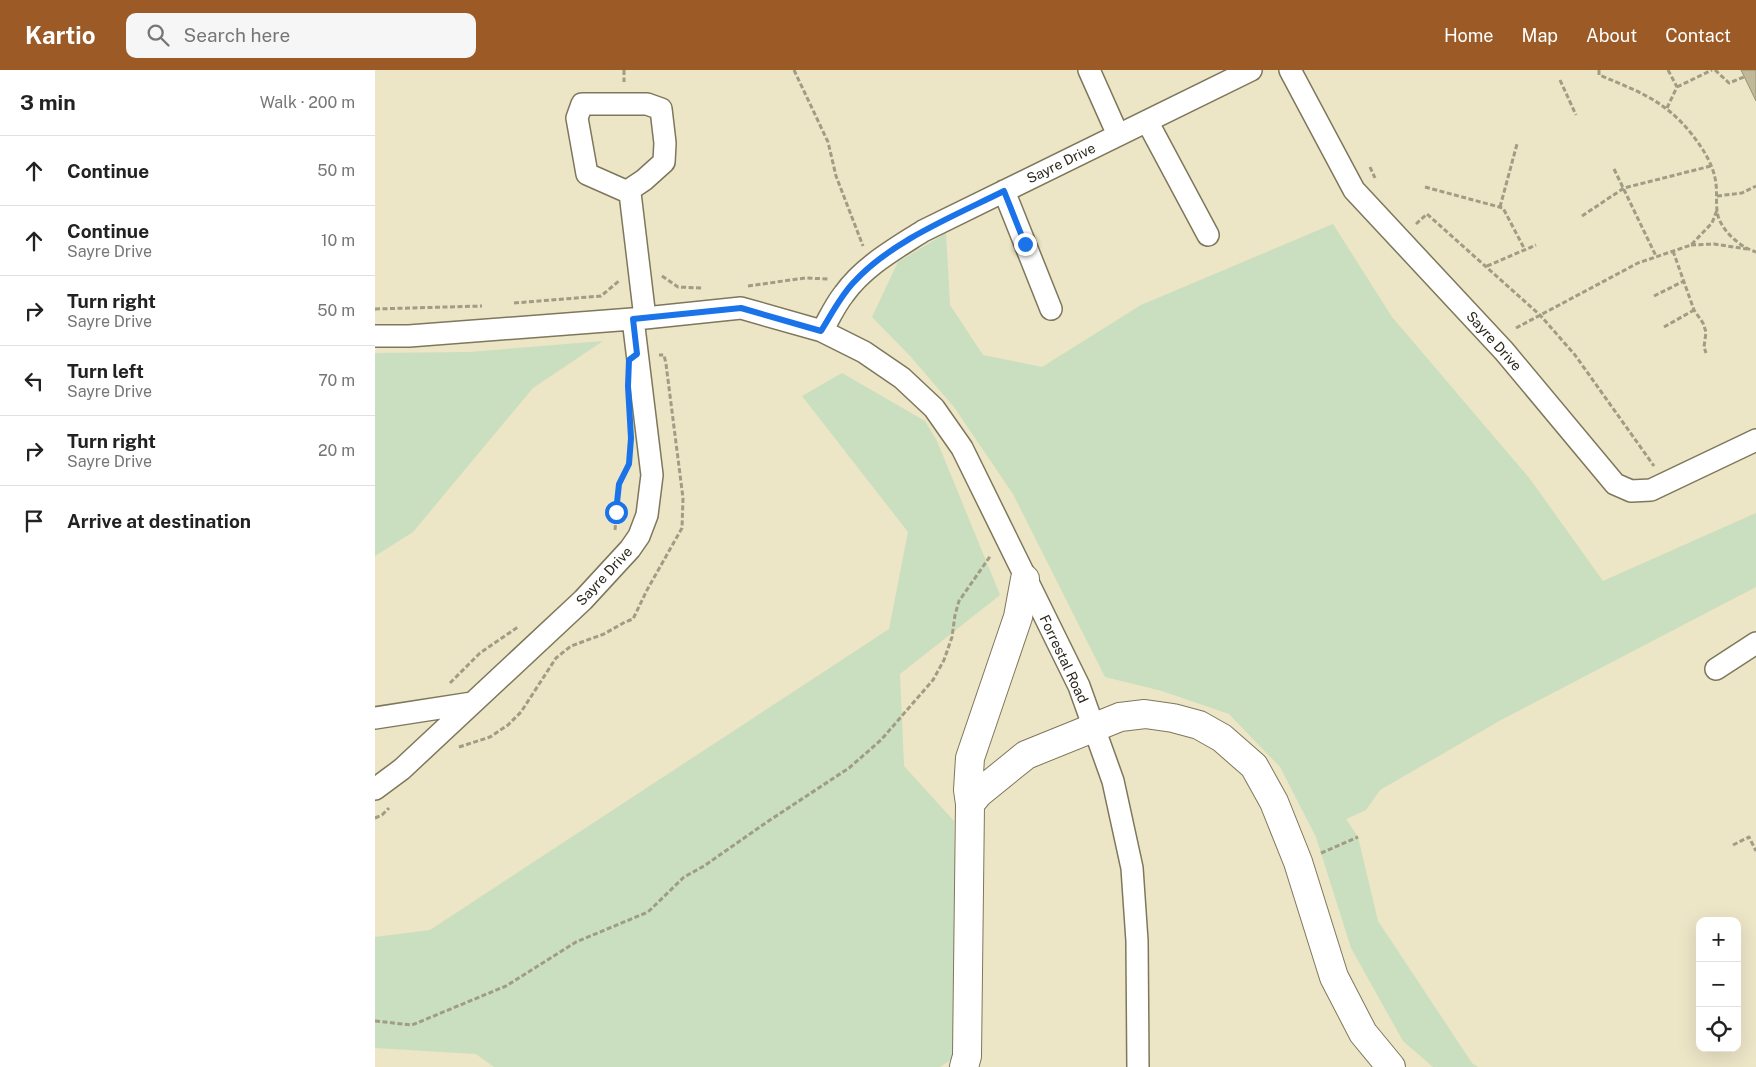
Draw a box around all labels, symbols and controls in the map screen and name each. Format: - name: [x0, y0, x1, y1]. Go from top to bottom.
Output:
- search box: [126, 13, 476, 58]
- text: Kartio: [25, 21, 96, 49]
- icon: search: [144, 21, 172, 49]
- text: Search here: [184, 24, 290, 46]
- text: Home: [1444, 25, 1494, 46]
- text: Map: [1522, 25, 1558, 46]
- text: About: [1586, 25, 1637, 46]
- text: Contact: [1665, 25, 1731, 46]
- text: 3 min: [20, 90, 76, 115]
- text: Walk · 200 m: [260, 93, 355, 112]
- street label: Sayre Drive: [1024, 139, 1098, 187]
- icon: ahead: [20, 157, 48, 185]
- text: Continue: [67, 160, 149, 182]
- text: 50 m: [317, 161, 355, 180]
- text: Continue: [67, 220, 149, 242]
- icon: ahead: [20, 227, 48, 255]
- text: 10 m: [321, 231, 355, 250]
- route end: [1014, 233, 1037, 256]
- text: Sayre Drive: [67, 242, 152, 261]
- text: Turn right: [67, 290, 156, 312]
- icon: right: [20, 297, 48, 325]
- text: 50 m: [317, 301, 355, 320]
- street label: Sayre Drive: [1463, 308, 1525, 374]
- text: Sayre Drive: [67, 312, 152, 331]
- text: Turn left: [67, 360, 144, 382]
- icon: left: [20, 367, 48, 395]
- text: 70 m: [318, 371, 355, 390]
- text: Sayre Drive: [67, 382, 152, 401]
- text: Turn right: [67, 430, 156, 452]
- icon: right: [20, 437, 48, 465]
- text: 20 m: [318, 441, 355, 460]
- text: Sayre Drive: [67, 452, 152, 471]
- route start: [605, 501, 628, 524]
- icon: arrive: [20, 507, 48, 535]
- text: Arrive at destination: [67, 510, 251, 532]
- street label: Sayre Drive: [573, 543, 635, 609]
- street label: Forrestal Road: [1037, 612, 1091, 706]
- map controls: [1696, 917, 1741, 1052]
- button: +: [1696, 917, 1741, 962]
- button: −: [1696, 962, 1741, 1007]
- button: locate: [1696, 1007, 1741, 1052]

